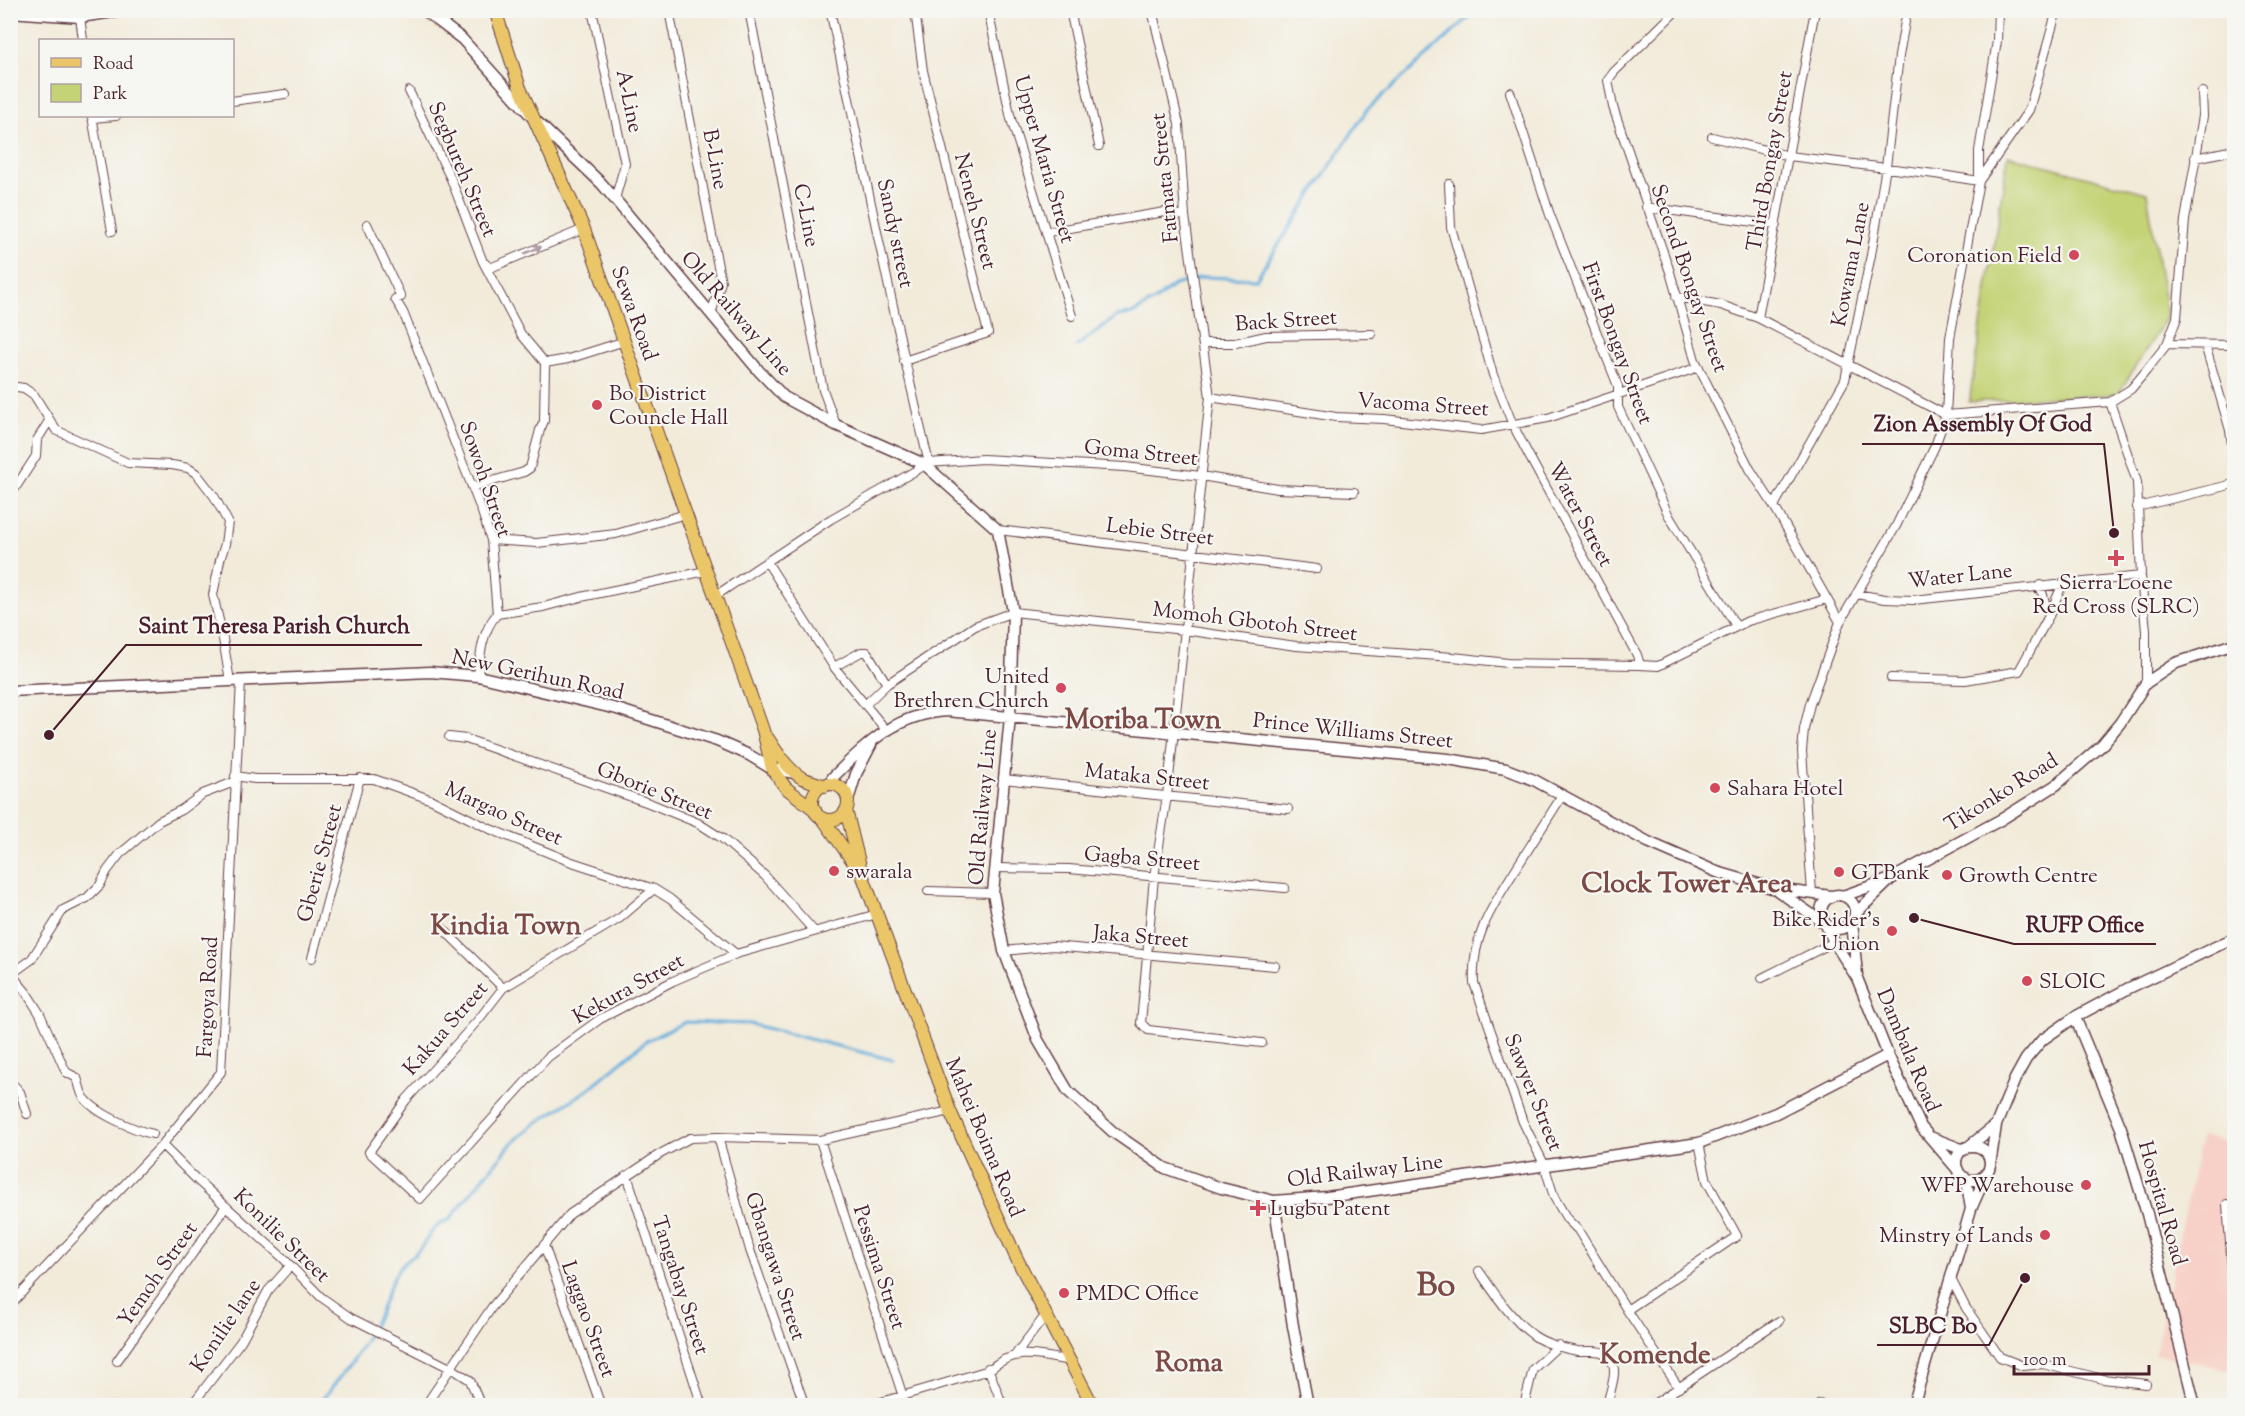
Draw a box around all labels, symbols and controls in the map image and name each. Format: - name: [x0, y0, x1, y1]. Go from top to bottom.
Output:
- legend: [39, 39, 234, 117]
- text: Road: [93, 52, 133, 78]
- street label: A-Line: [607, 67, 649, 136]
- street label: Third Bongay Street: [1740, 69, 1802, 254]
- street label: Upper Maria Street: [1005, 72, 1081, 247]
- text: Park: [93, 82, 128, 108]
- street label: Segbureh Street: [419, 97, 503, 242]
- street label: Fatmata Street: [1144, 111, 1188, 244]
- street label: B-Line: [693, 127, 735, 192]
- street label: Neneh Street: [945, 150, 1003, 273]
- street label: Sandy street: [868, 176, 920, 291]
- street label: Second Bongay Street: [1642, 180, 1734, 377]
- street label: C-Line: [784, 181, 826, 250]
- street label: Kowama Lane: [1825, 199, 1879, 329]
- place label: Coronation Field: [1907, 242, 2062, 272]
- one-way arrow: [523, 244, 542, 255]
- street label: Old Railway Line: [673, 245, 798, 383]
- marker: Coronation Field: [2067, 248, 2081, 262]
- street label: First Bongay Street: [1573, 258, 1659, 429]
- street label: Sewa Road: [602, 262, 664, 365]
- street label: Back Street: [1234, 303, 1338, 341]
- place label: Bo District Councle Hall: [609, 380, 729, 434]
- street label: Vacoma Street: [1356, 386, 1490, 426]
- marker: Bo District Councle Hall: [590, 398, 604, 412]
- callout: Zion Assembly Of God: [1862, 404, 2104, 444]
- text: Zion Assembly Of God: [1874, 410, 2093, 442]
- street label: Sowoh Street: [450, 418, 518, 542]
- street label: Goma Street: [1082, 433, 1199, 475]
- street label: Water Street: [1539, 457, 1619, 573]
- street label: Lebie Street: [1104, 512, 1215, 554]
- marker: Sierra Loene Red Cross (SLRC): [2107, 549, 2125, 567]
- street label: Water Lane: [1906, 557, 2014, 597]
- place label: Sierra Loene Red Cross (SLRC): [2032, 569, 2200, 623]
- street label: Momoh Gbotoh Street: [1151, 596, 1359, 650]
- callout: Saint Theresa Parish Church: [126, 605, 422, 645]
- text: Saint Theresa Parish Church: [138, 612, 410, 644]
- street label: New Gerihun Road: [449, 643, 627, 709]
- place label: United Brethren Church: [894, 663, 1049, 717]
- marker: United Brethren Church: [1054, 681, 1068, 695]
- district label: Moriba Town: [1065, 702, 1221, 741]
- street label: Prince Williams Street: [1251, 707, 1454, 757]
- street label: Old Railway Line: [962, 728, 1006, 887]
- street label: Tikonko Road: [1939, 747, 2065, 841]
- street label: Gborie Street: [592, 755, 717, 829]
- street label: Mataka Street: [1083, 757, 1211, 799]
- street label: Margao Street: [439, 775, 567, 854]
- place label: Sahara Hotel: [1727, 775, 1844, 805]
- marker: Sahara Hotel: [1708, 781, 1722, 795]
- street label: Gberie Street: [291, 801, 351, 926]
- street label: Gagba Street: [1083, 840, 1201, 880]
- place label: swarala: [846, 858, 913, 888]
- place label: GTBank: [1851, 859, 1930, 889]
- place label: Growth Centre: [1959, 862, 2098, 892]
- marker: swarala: [827, 864, 841, 878]
- marker: GTBank: [1832, 865, 1846, 879]
- district label: Clock Tower Area: [1581, 866, 1793, 905]
- marker: Growth Centre: [1940, 868, 1954, 882]
- callout: RUFP Office: [2014, 904, 2156, 944]
- place label: Bike Rider's Union: [1772, 906, 1880, 960]
- district label: Kindia Town: [431, 908, 581, 947]
- text: RUFP Office: [2026, 911, 2144, 943]
- street label: Jaka Street: [1091, 919, 1190, 957]
- marker: Bike Rider's Union: [1885, 924, 1899, 938]
- street label: Fargoya Road: [191, 936, 227, 1059]
- street label: Kekura Street: [568, 947, 690, 1033]
- place label: SLOIC: [2039, 968, 2106, 998]
- marker: SLOIC: [2020, 974, 2034, 988]
- street label: Kakua Street: [397, 976, 496, 1083]
- street label: Dambala Road: [1868, 984, 1947, 1117]
- street label: Sawyer Street: [1495, 1030, 1569, 1156]
- street label: Mahei Boima Road: [936, 1053, 1030, 1222]
- street label: Hospital Road: [2129, 1138, 2193, 1269]
- street label: Old Railway Line: [1286, 1148, 1445, 1196]
- place label: WFP Warehouse: [1920, 1172, 2074, 1202]
- marker: WFP Warehouse: [2079, 1178, 2093, 1192]
- street label: Konilie Street: [225, 1182, 336, 1290]
- street label: Gbangawa Street: [736, 1188, 812, 1345]
- place label: Lugbu Patent: [1270, 1195, 1390, 1225]
- marker: Lugbu Patent: [1251, 1201, 1265, 1215]
- street label: Pessima Street: [844, 1202, 912, 1334]
- street label: Tangabay Street: [642, 1212, 716, 1359]
- street label: Yemoh Street: [111, 1216, 206, 1334]
- place label: Minstry of Lands: [1879, 1222, 2033, 1252]
- marker: Minstry of Lands: [2038, 1228, 2052, 1242]
- street label: Laggao Street: [552, 1257, 622, 1382]
- district label: Bo: [1417, 1263, 1455, 1311]
- street label: Konilie lane: [184, 1273, 269, 1379]
- place label: PMDC Office: [1076, 1280, 1199, 1310]
- marker: PMDC Office: [1057, 1286, 1071, 1300]
- callout: SLBC Bo: [1877, 1305, 1989, 1345]
- text: SLBC Bo: [1889, 1312, 1977, 1344]
- district label: Komende: [1599, 1337, 1711, 1376]
- scale bar: [2014, 1338, 2149, 1376]
- district label: Roma: [1155, 1345, 1224, 1384]
- text: 100 m: [2023, 1348, 2067, 1374]

